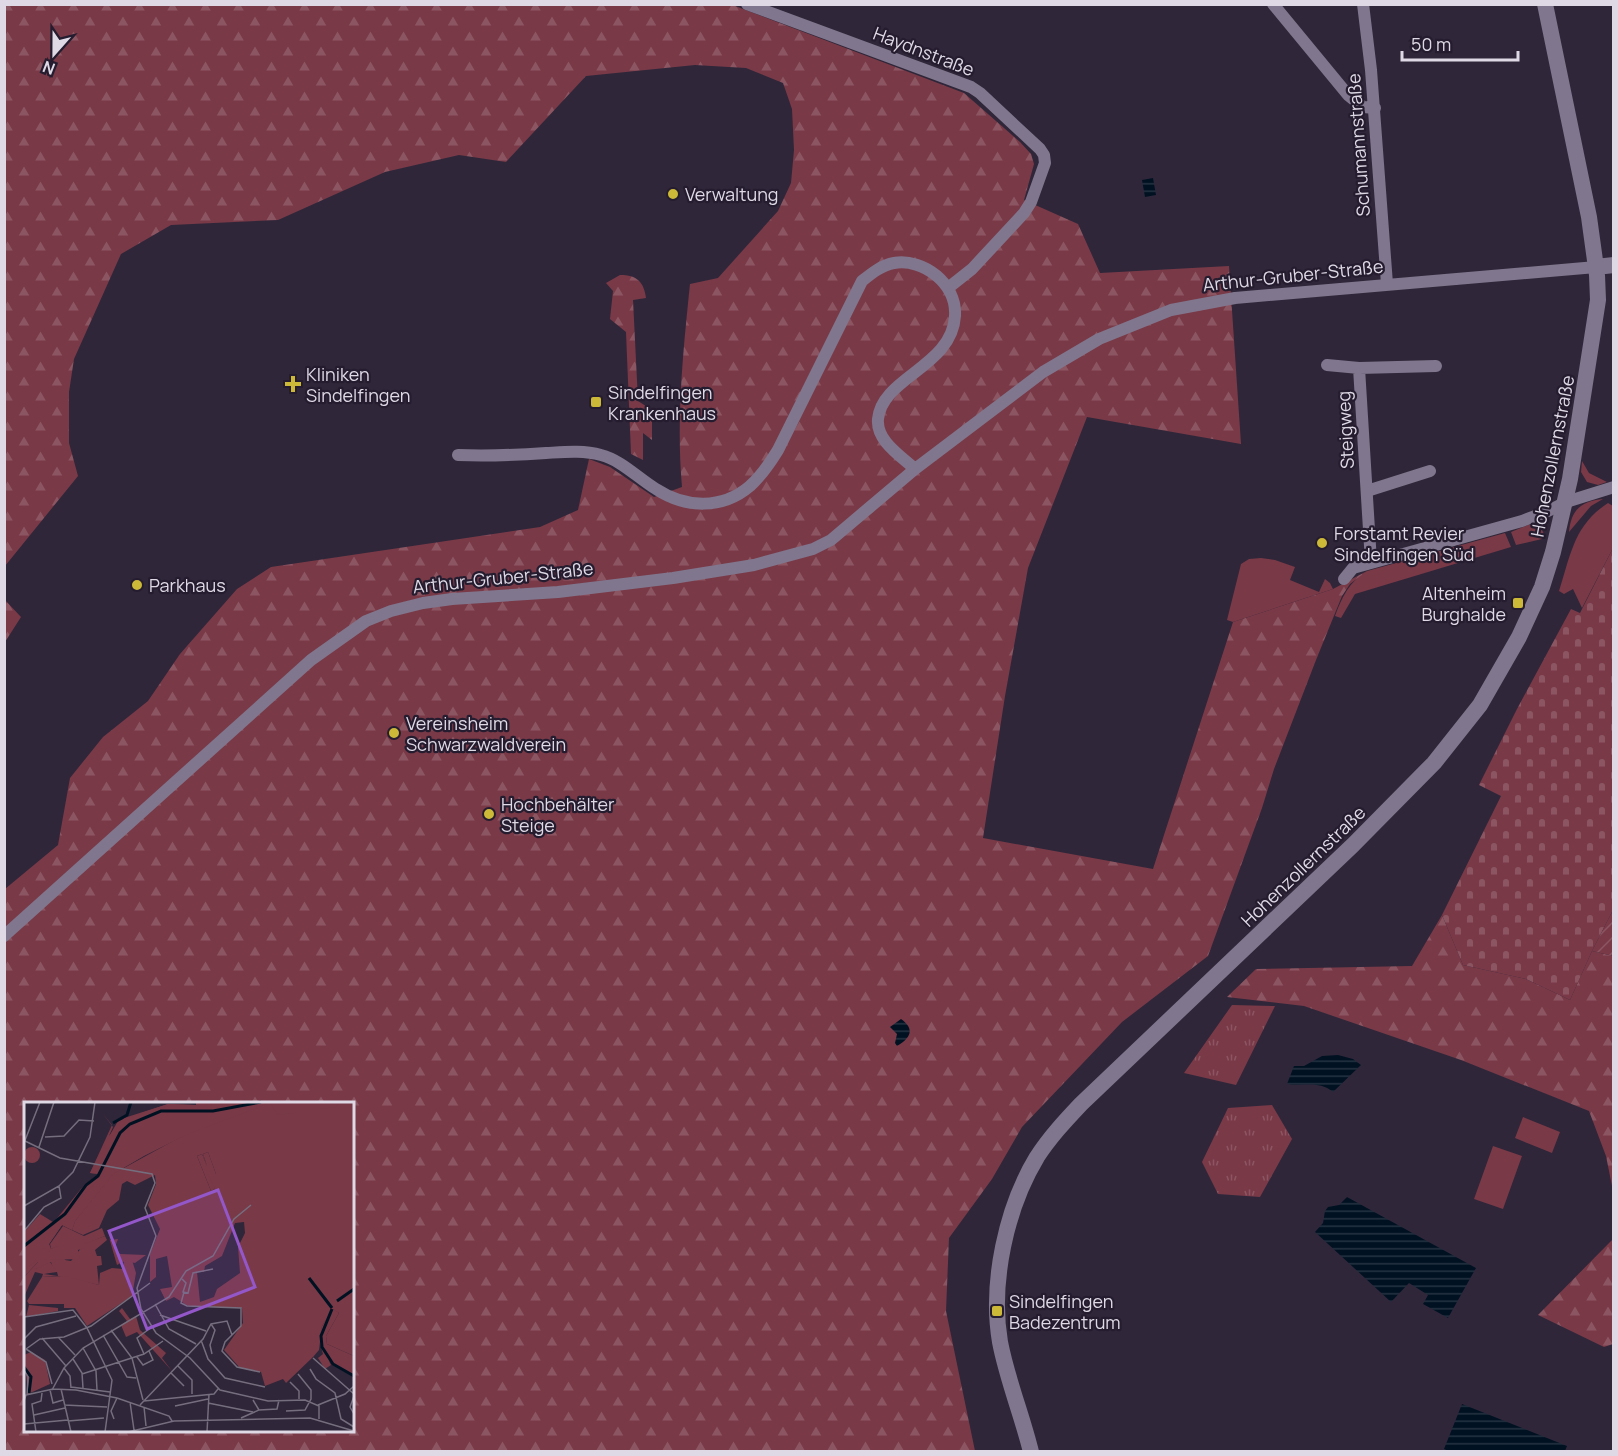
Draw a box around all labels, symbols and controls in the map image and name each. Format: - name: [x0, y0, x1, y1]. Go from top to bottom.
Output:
- street label: Haydnstraße: [870, 21, 978, 81]
- north arrow: [24, 24, 84, 84]
- scale bar: [1402, 24, 1518, 62]
- text: 50 m: [1411, 32, 1451, 56]
- text: N: [39, 56, 58, 80]
- street label: Schumannstraße: [1341, 73, 1375, 217]
- place label: Verwaltung: [685, 182, 779, 206]
- marker: Verwaltung: [666, 187, 680, 201]
- street label: Arthur-Gruber-Straße: [1202, 254, 1384, 296]
- place label: Kliniken Sindelfingen: [306, 362, 410, 407]
- street label: Hohenzollernstraße: [1525, 373, 1579, 539]
- marker: Kliniken Sindelfingen: [284, 375, 302, 393]
- place label: Sindelfingen Krankenhaus: [608, 380, 716, 425]
- street label: Steigweg: [1331, 390, 1359, 470]
- marker: Sindelfingen Krankenhaus: [589, 395, 603, 409]
- place label: Forstamt Revier Sindelfingen Süd: [1334, 521, 1475, 566]
- marker: Forstamt Revier Sindelfingen Süd: [1315, 536, 1329, 550]
- street label: Arthur-Gruber-Straße: [412, 556, 594, 598]
- place label: Parkhaus: [149, 573, 226, 597]
- marker: Parkhaus: [130, 578, 144, 592]
- place label: Altenheim Burghalde: [1421, 581, 1506, 626]
- marker: Altenheim Burghalde: [1511, 596, 1525, 610]
- place label: Vereinsheim Schwarzwaldverein: [406, 711, 566, 756]
- marker: Vereinsheim Schwarzwaldverein: [387, 726, 401, 740]
- place label: Hochbehälter Steige: [501, 792, 615, 837]
- street label: Hohenzollernstraße: [1236, 800, 1370, 932]
- marker: Hochbehälter Steige: [482, 807, 496, 821]
- inset map: [24, 1102, 354, 1432]
- place label: Sindelfingen Badezentrum: [1009, 1289, 1121, 1334]
- marker: Sindelfingen Badezentrum: [990, 1304, 1004, 1318]

